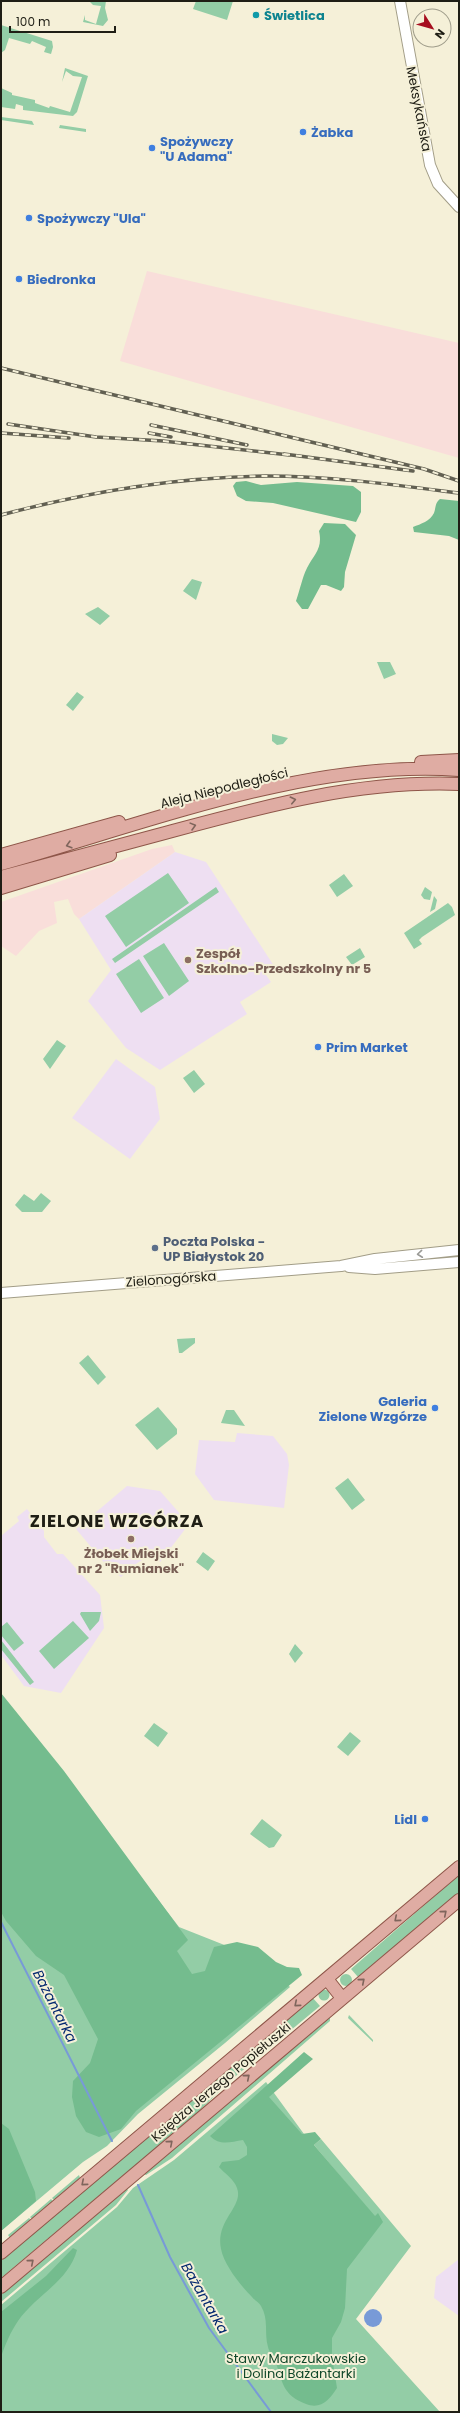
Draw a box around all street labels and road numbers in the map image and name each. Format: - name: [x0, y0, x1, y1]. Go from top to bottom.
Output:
- street label: Meksykańska: [401, 65, 437, 153]
- street label: Aleja Niepodległości: [158, 763, 290, 813]
- street label: Zielonogórska: [125, 1266, 217, 1292]
- street label: Księdza Jerzego Popiełuszki: [147, 2018, 295, 2146]

